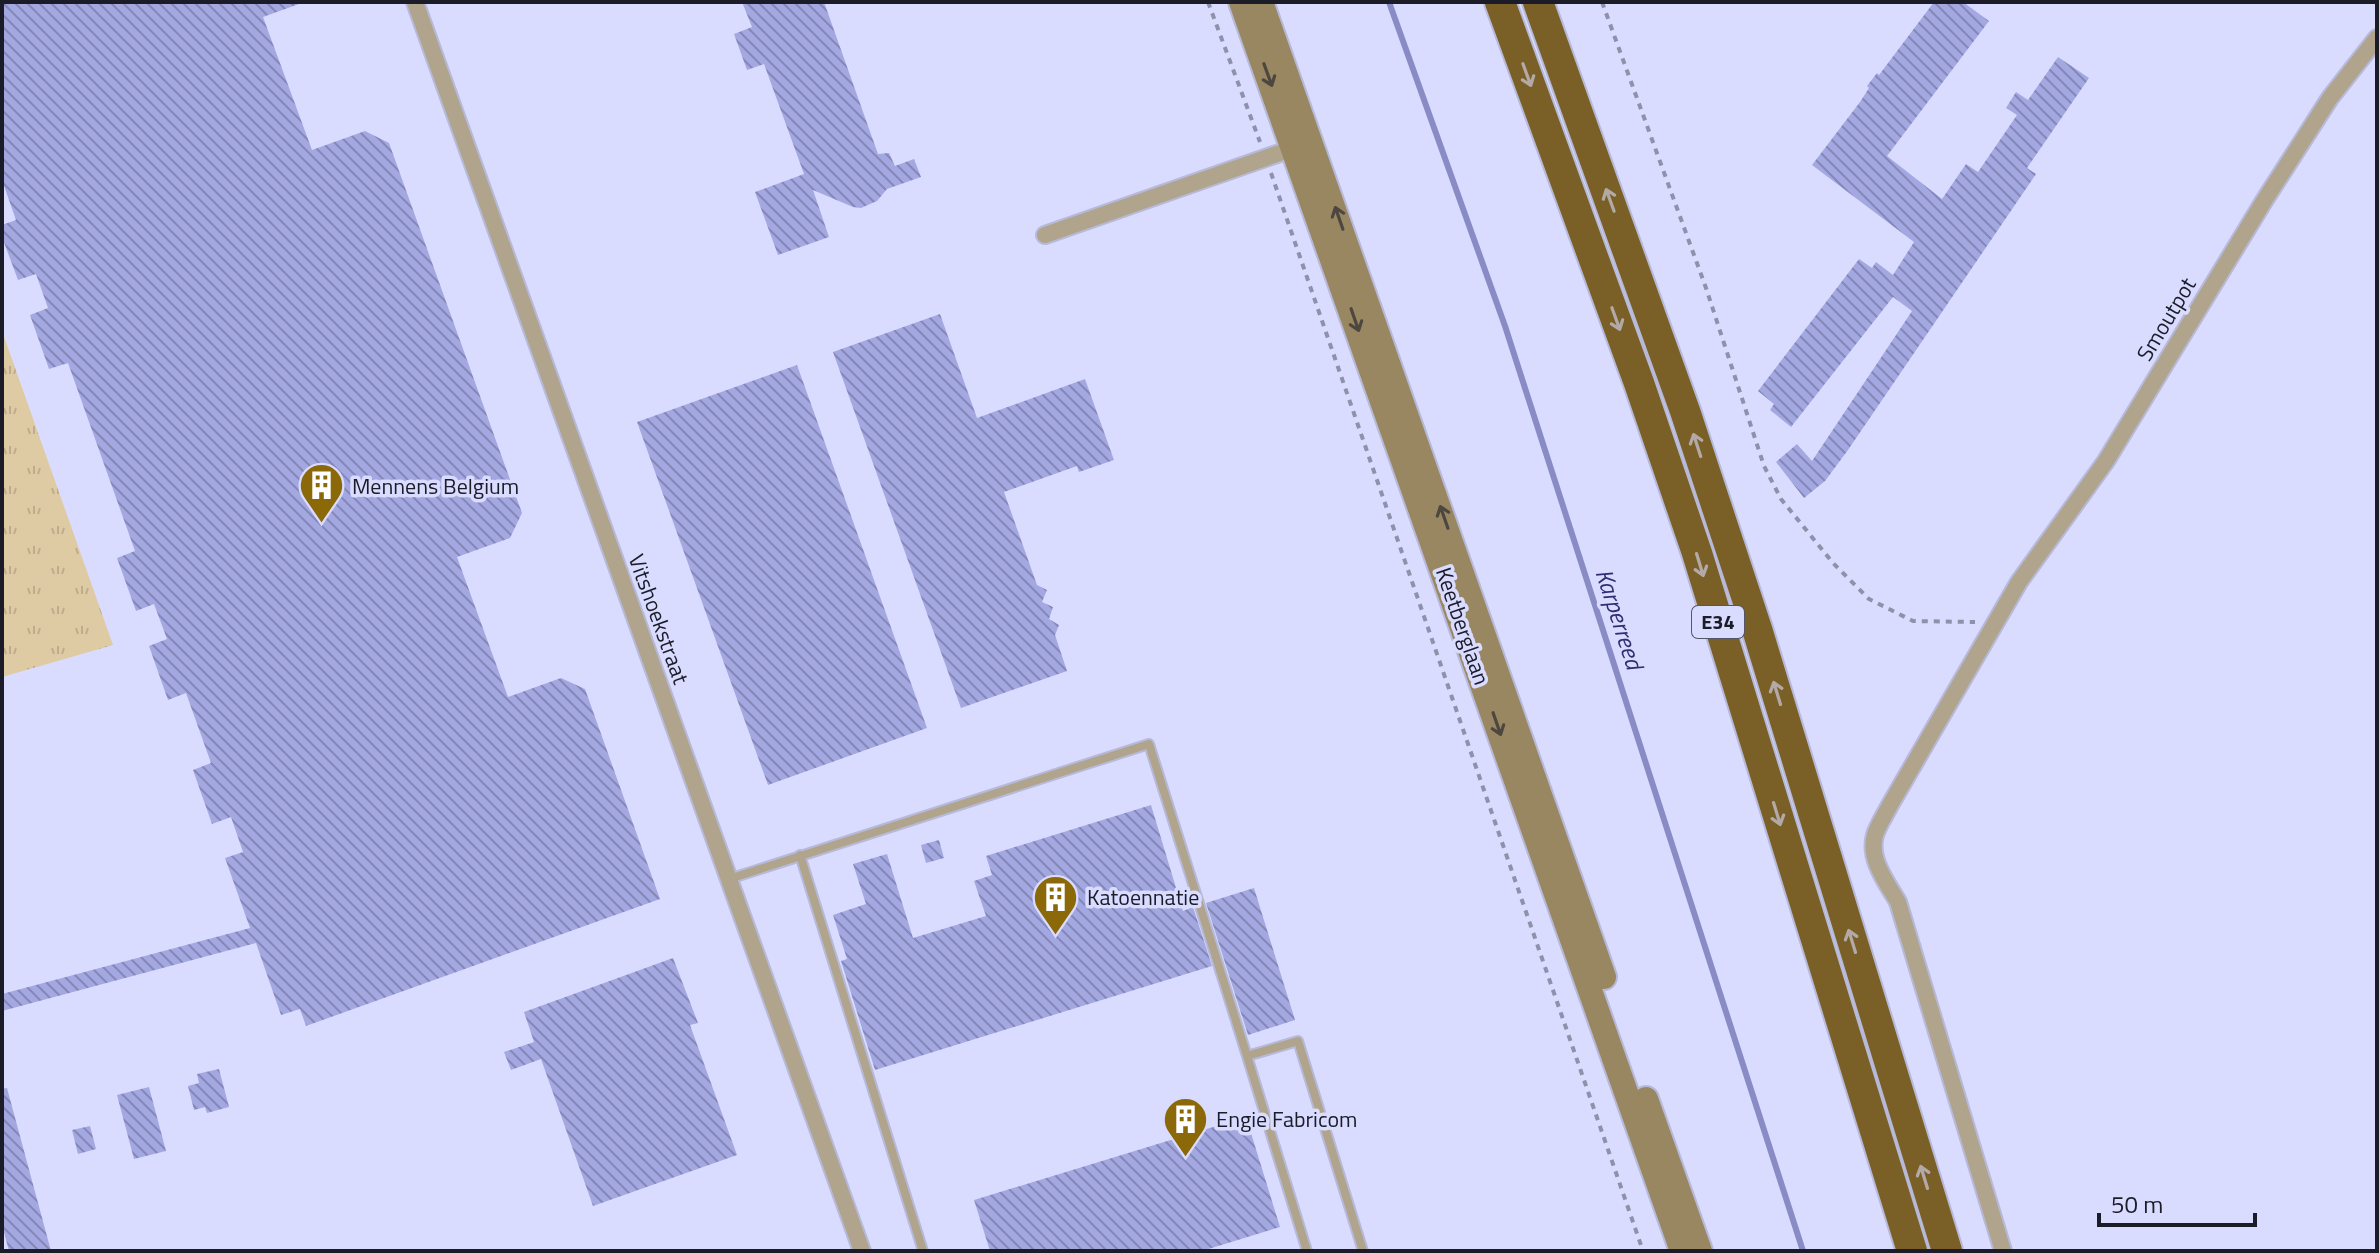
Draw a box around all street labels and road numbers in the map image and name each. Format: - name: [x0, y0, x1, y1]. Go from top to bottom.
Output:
- street label: Smoutpot: [2128, 271, 2204, 367]
- street label: Vitshoekstraat: [620, 549, 698, 689]
- street label: Keetberglaan: [1427, 563, 1499, 689]
- road number: E34: [1692, 606, 1744, 638]

